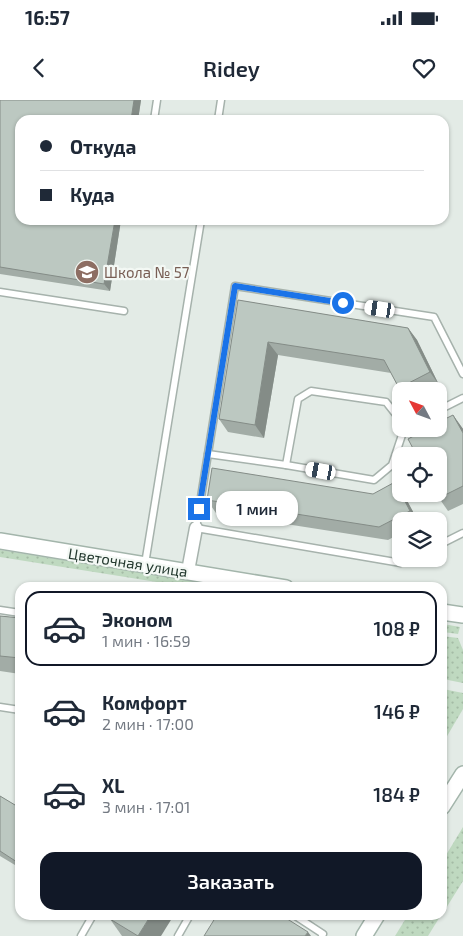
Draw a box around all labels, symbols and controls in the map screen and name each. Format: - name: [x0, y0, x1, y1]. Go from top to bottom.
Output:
- text: 16:57: [25, 6, 70, 29]
- icon: back: [25, 54, 53, 82]
- icon: heart: [410, 54, 438, 82]
- text: Ridey: [203, 55, 260, 81]
- text: Откуда: [70, 135, 136, 158]
- text: Куда: [70, 183, 115, 206]
- school or university icon: Школа № 57: [74, 259, 100, 285]
- place label: Школа № 57: [104, 263, 190, 281]
- route start: [332, 292, 354, 314]
- car: [364, 299, 395, 319]
- north arrow: [392, 382, 448, 438]
- map controls: [392, 382, 447, 567]
- button: locate: [392, 447, 447, 502]
- car: [304, 461, 337, 481]
- callout: 1 мин: [216, 492, 299, 526]
- route end: [188, 498, 210, 520]
- text: 1 мин: [236, 499, 278, 518]
- button: layers: [392, 512, 447, 567]
- street label: Цветочная улица: [67, 544, 189, 581]
- icon: car: [42, 606, 87, 651]
- text: Эконом: [102, 608, 173, 631]
- text: 108 ₽: [374, 617, 420, 640]
- text: 1 мин · 16:59: [102, 631, 191, 650]
- icon: car: [42, 689, 87, 734]
- text: Комфорт: [102, 691, 187, 714]
- text: 146 ₽: [374, 700, 420, 723]
- text: 2 мин · 17:00: [102, 714, 194, 733]
- icon: car: [42, 772, 87, 817]
- text: XL: [102, 774, 124, 797]
- text: 184 ₽: [373, 783, 420, 806]
- text: 3 мин · 17:01: [102, 797, 190, 816]
- button: Заказать: [40, 852, 422, 910]

